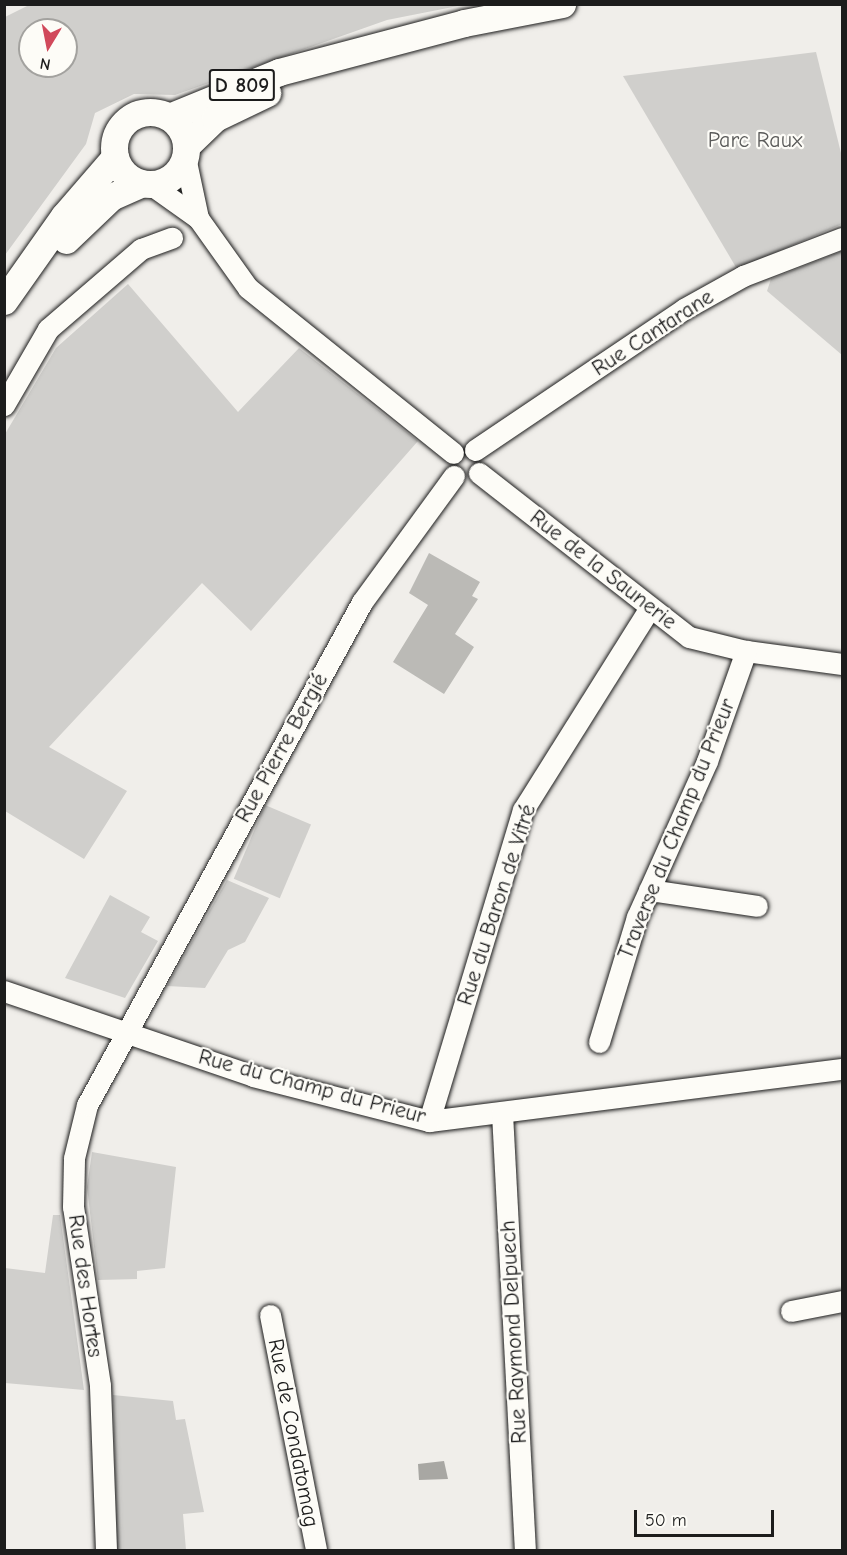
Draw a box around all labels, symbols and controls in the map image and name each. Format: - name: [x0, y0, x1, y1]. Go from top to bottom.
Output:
- north arrow: [18, 18, 78, 78]
- text: N: [39, 54, 52, 74]
- road number: D 809: [208, 67, 276, 103]
- park label: Parc Raux: [708, 128, 802, 154]
- street label: Rue Cantarane: [587, 284, 719, 382]
- street label: Rue de la Saunerie: [524, 505, 682, 635]
- street label: Rue Pierre Bergié: [230, 669, 334, 827]
- street label: Traverse du Champ du Prieur: [613, 695, 741, 963]
- street label: Rue du Baron de Vitré: [452, 801, 542, 1009]
- street label: Rue du Champ du Prieur: [195, 1044, 429, 1130]
- street label: Rue des Hortes: [62, 1213, 108, 1359]
- street label: Rue Raymond Delpuech: [495, 1220, 533, 1444]
- street label: Rue de Condatomag: [262, 1336, 324, 1530]
- scale bar: [637, 1498, 776, 1536]
- text: 50 m: [645, 1510, 687, 1531]

